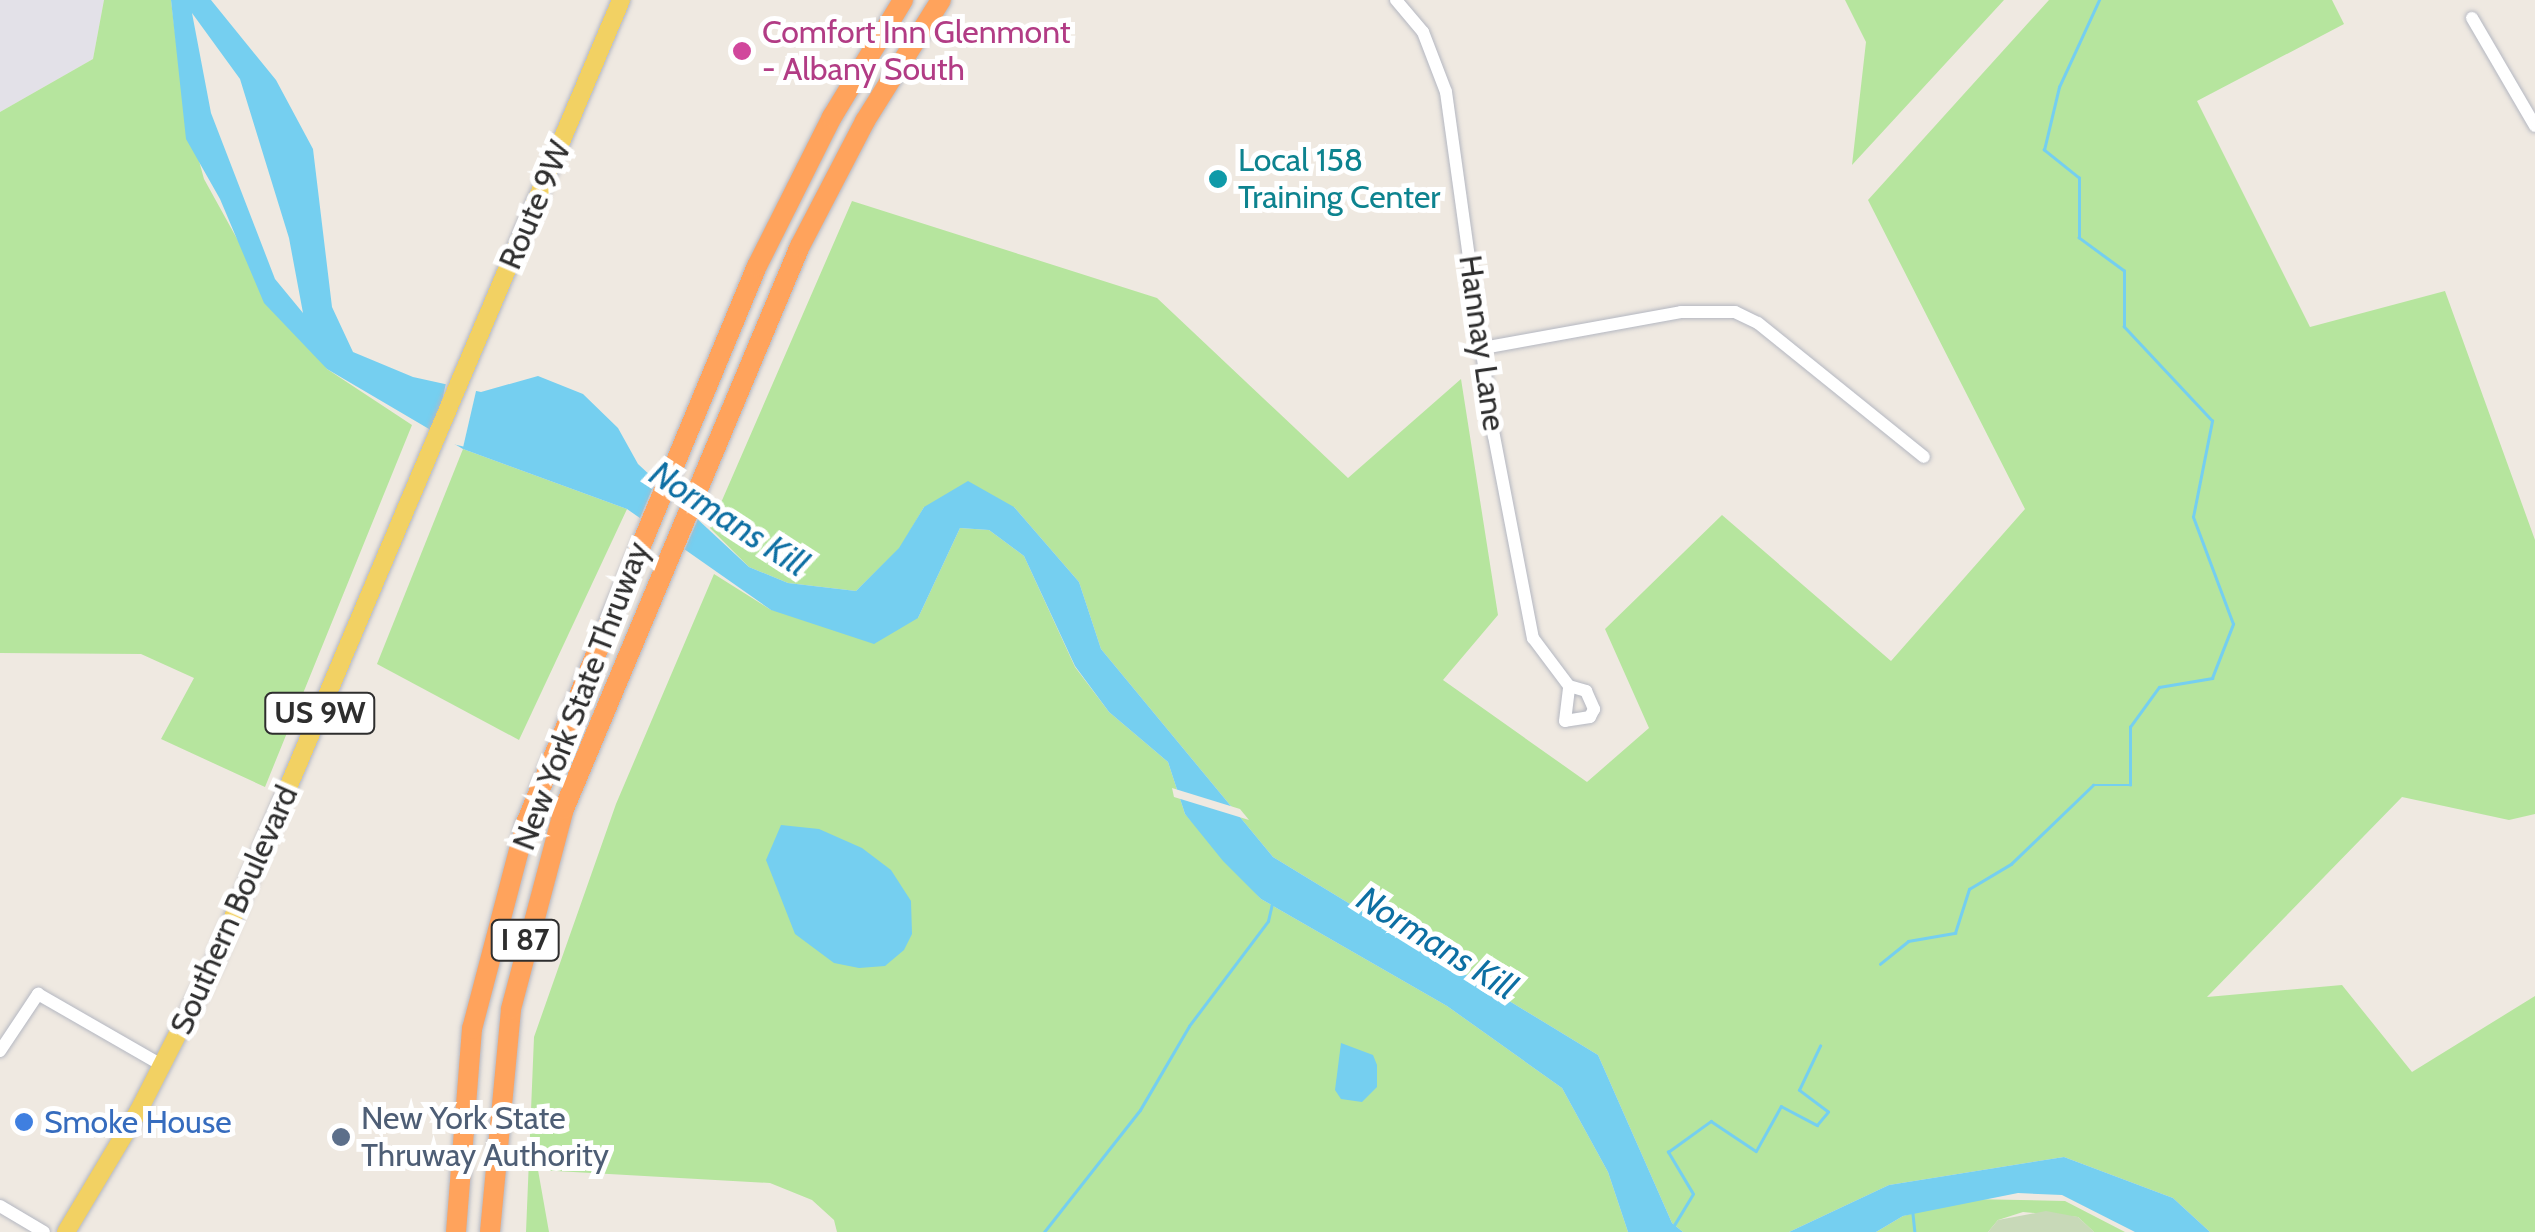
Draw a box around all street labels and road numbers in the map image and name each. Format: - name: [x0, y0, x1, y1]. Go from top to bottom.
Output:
- street label: Route 9W: [491, 135, 579, 275]
- street label: Hannay Lane: [1451, 253, 1513, 433]
- street label: New York State Thruway: [505, 537, 657, 855]
- road number: US 9W: [262, 688, 378, 738]
- street label: Southern Boulevard: [162, 780, 306, 1040]
- road number: I 87: [490, 915, 560, 965]

